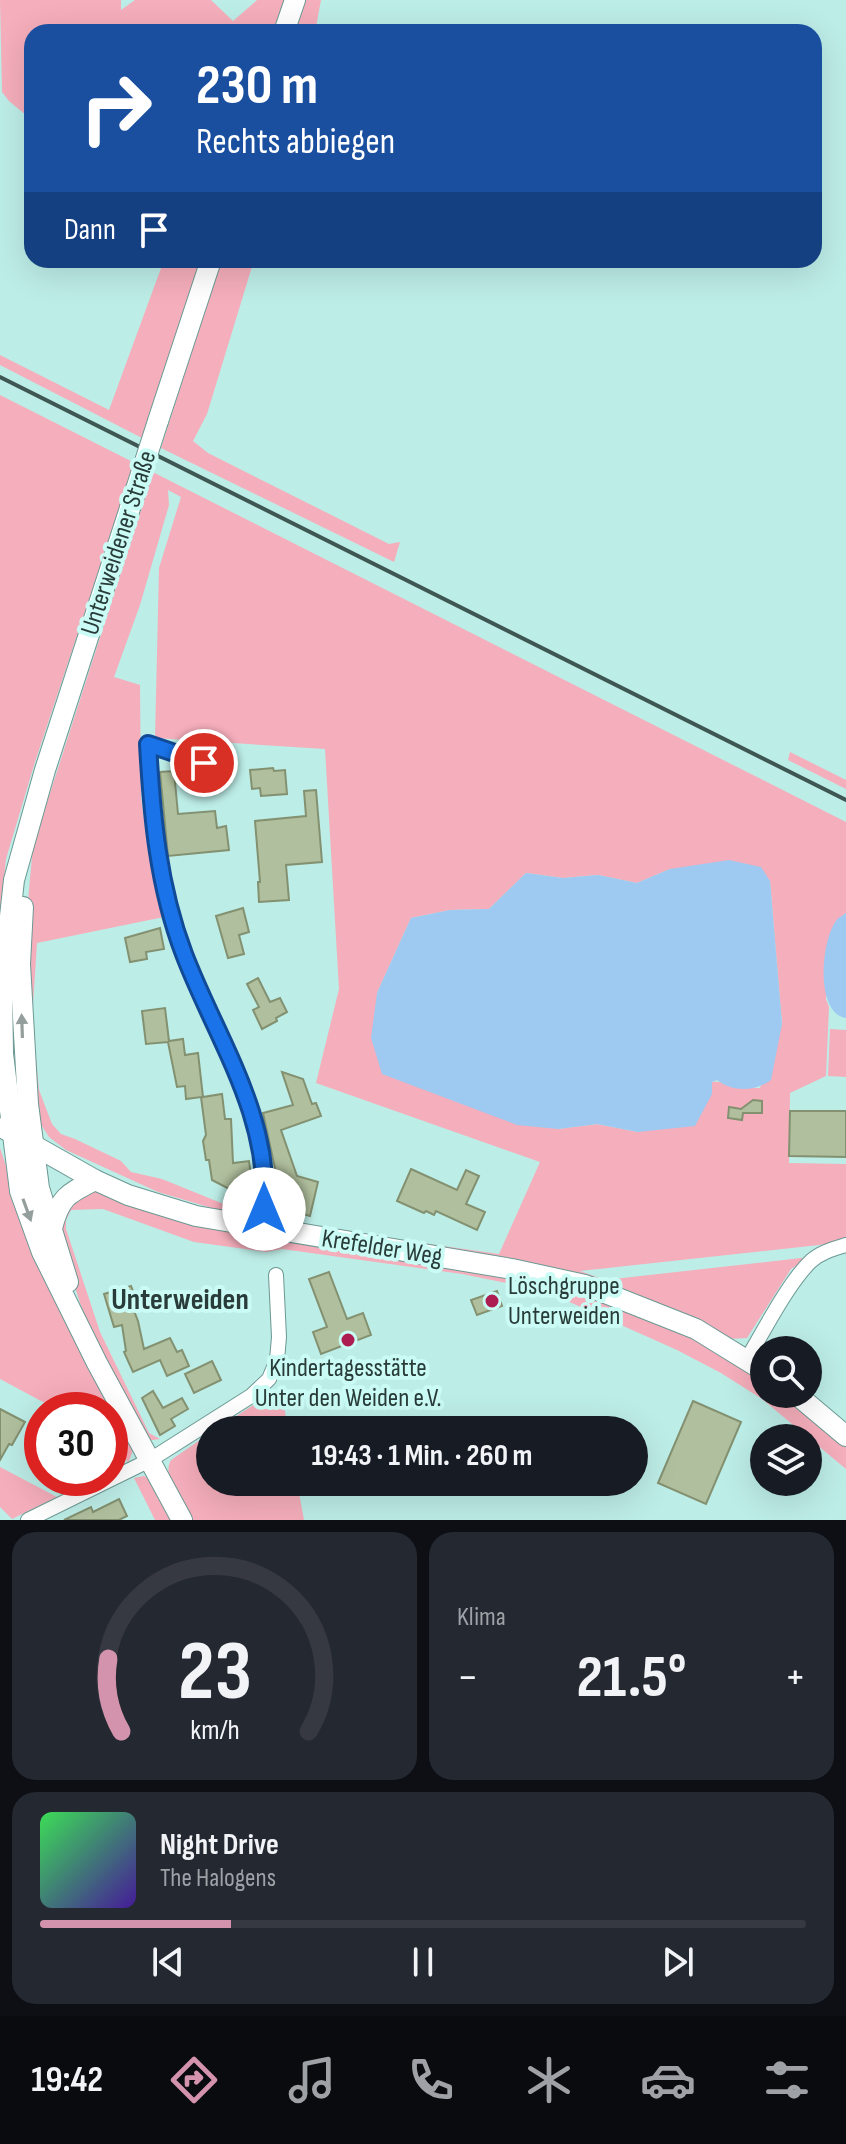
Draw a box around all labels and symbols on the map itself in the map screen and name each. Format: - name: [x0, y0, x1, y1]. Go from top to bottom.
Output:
- street label: Unterweidener Straße: [75, 447, 163, 639]
- pin: [170, 729, 238, 797]
- one-way arrow: [15, 1013, 28, 1038]
- position arrow: [222, 1167, 306, 1251]
- one-way arrow: [21, 1198, 34, 1222]
- street label: Krefelder Weg: [320, 1223, 444, 1273]
- place label: Löschgruppe Unterweiden: [508, 1271, 620, 1332]
- district label: Unterweiden: [111, 1282, 249, 1318]
- marker: Löschgruppe Unterweiden: [483, 1292, 501, 1310]
- marker: Kindertagesstätte Unter den Weiden e.V.: [339, 1331, 357, 1349]
- place label: Kindertagesstätte Unter den Weiden e.V.: [255, 1353, 441, 1414]
- speed limit sign: 30: [24, 1392, 128, 1496]

